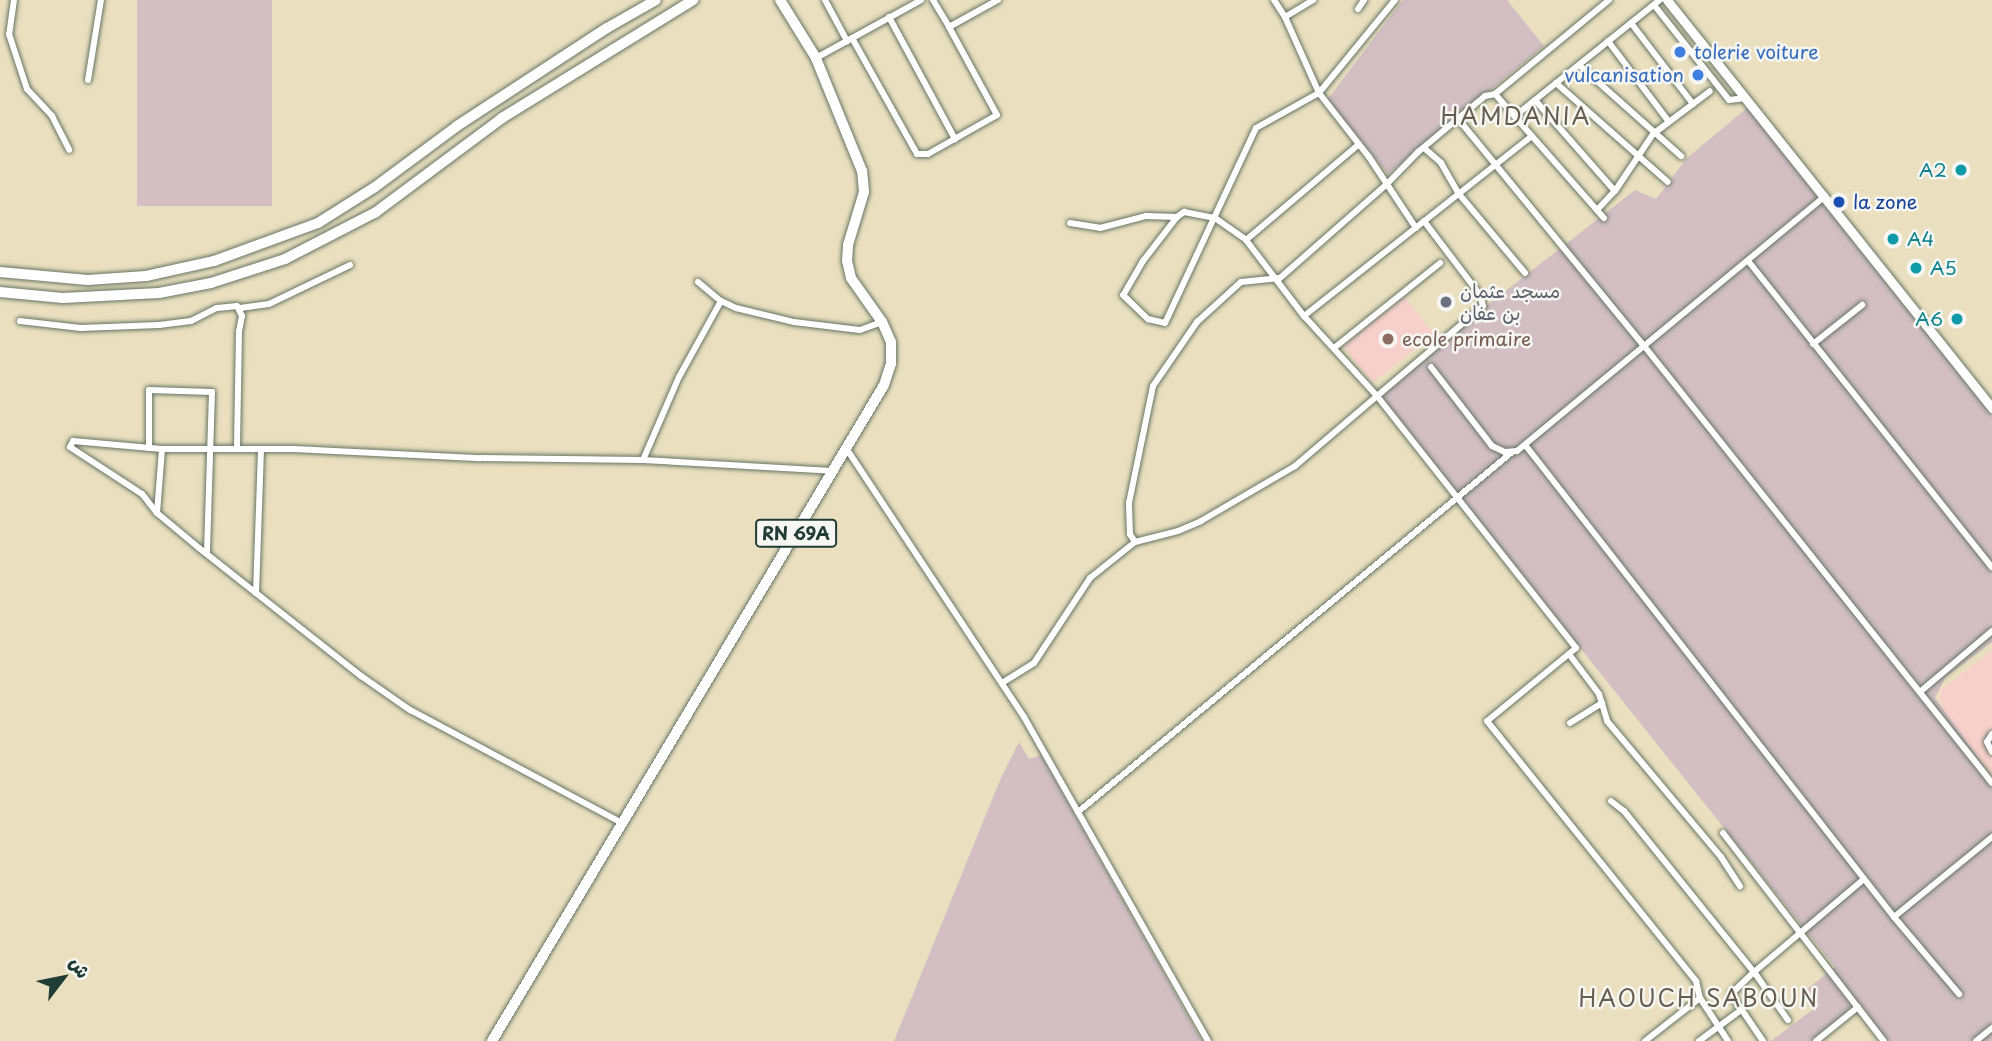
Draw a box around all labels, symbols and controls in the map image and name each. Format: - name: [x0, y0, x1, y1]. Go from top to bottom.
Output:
- place label: tolerie voiture: [1694, 41, 1820, 63]
- marker: tolerie voiture: [1672, 44, 1688, 60]
- place label: vulcanisation: [1564, 64, 1684, 86]
- marker: vulcanisation: [1690, 67, 1706, 83]
- district label: HAMDANIA: [1441, 102, 1591, 130]
- place label: A2: [1919, 159, 1947, 181]
- marker: A2: [1953, 162, 1969, 178]
- place label: la zone: [1853, 191, 1918, 213]
- marker: la zone: [1831, 194, 1847, 210]
- place label: A4: [1907, 228, 1934, 250]
- marker: A4: [1885, 231, 1901, 247]
- place label: A5: [1930, 257, 1957, 279]
- marker: A5: [1908, 260, 1924, 276]
- place label: مسجد عثمان بن عفان: [1460, 280, 1560, 324]
- marker: مسجد عثمان بن عفان: [1438, 294, 1454, 310]
- place label: A6: [1915, 308, 1943, 330]
- marker: A6: [1949, 311, 1965, 327]
- place label: ecole primaire: [1402, 328, 1532, 350]
- marker: ecole primaire: [1380, 331, 1396, 347]
- road number: RN 69A: [754, 518, 838, 548]
- north arrow: [28, 943, 98, 1013]
- text: ش: [63, 951, 98, 983]
- district label: HAOUCH SABOUN: [1580, 984, 1818, 1012]

